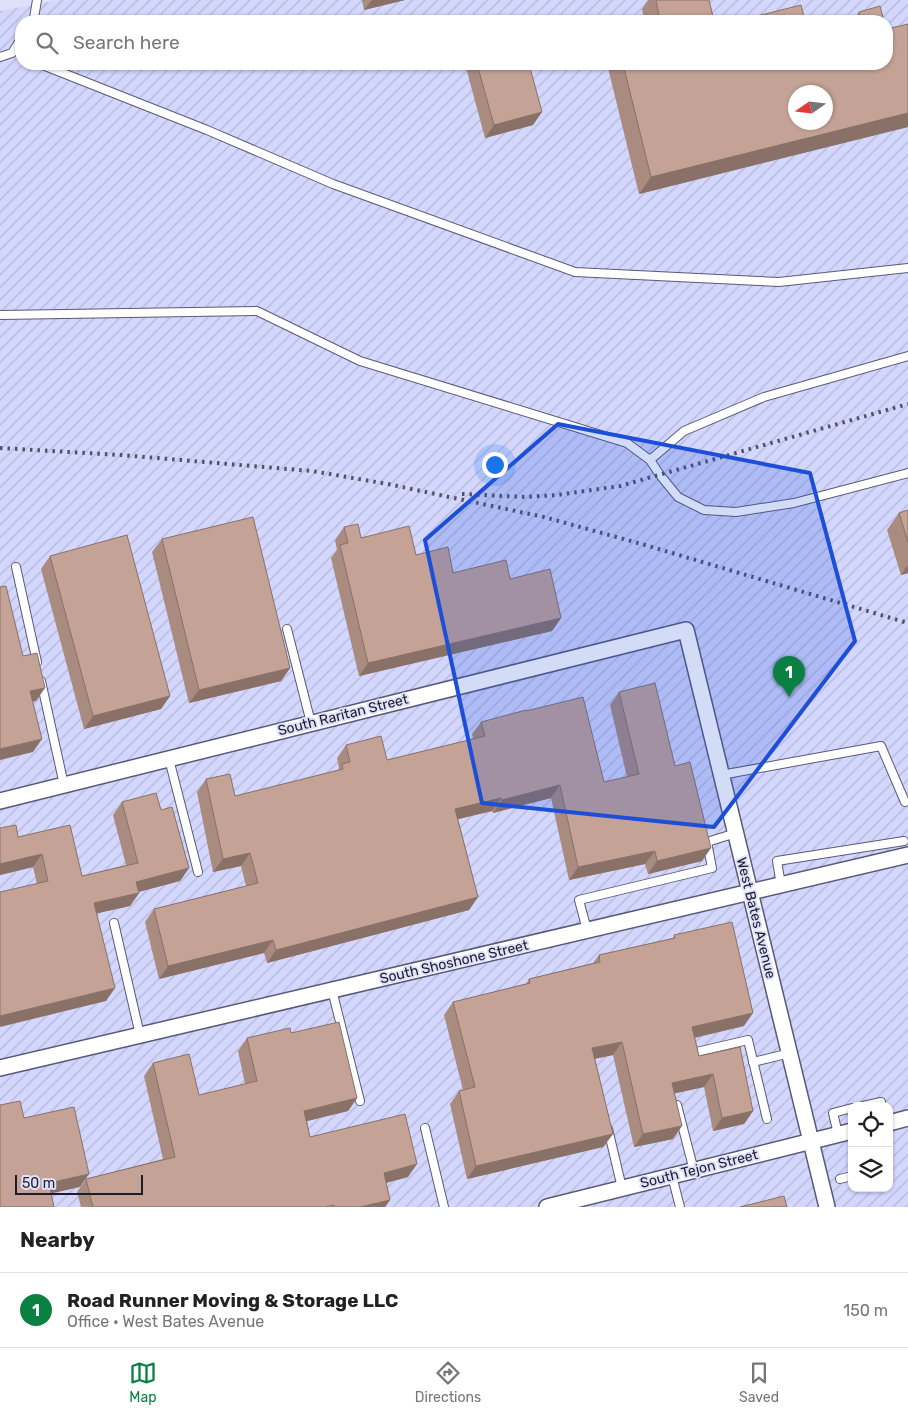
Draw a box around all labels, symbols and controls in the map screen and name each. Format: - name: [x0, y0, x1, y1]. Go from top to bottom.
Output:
- search box: [15, 15, 893, 70]
- icon: search: [33, 29, 61, 57]
- text: Search here: [73, 31, 180, 54]
- north arrow: [788, 85, 833, 130]
- your location: [482, 452, 508, 478]
- pin: 1: [773, 656, 805, 697]
- street label: South Raritan Street: [276, 690, 410, 739]
- street label: West Bates Avenue: [733, 856, 779, 981]
- street label: South Shoshone Street: [378, 937, 530, 987]
- map controls: [848, 1102, 893, 1192]
- button: locate: [848, 1102, 893, 1147]
- street label: South Tejon Street: [638, 1146, 760, 1192]
- button: layers: [848, 1147, 893, 1192]
- scale bar: [15, 1172, 142, 1195]
- text: 50 m: [22, 1175, 55, 1192]
- text: Nearby: [20, 1227, 95, 1252]
- text: Road Runner Moving & Storage LLC: [67, 1289, 398, 1312]
- text: 1: [32, 1301, 40, 1320]
- text: 150 m: [843, 1301, 888, 1320]
- text: Office · West Bates Avenue: [67, 1312, 264, 1331]
- tab: Map: [129, 1359, 157, 1406]
- tab: Directions: [415, 1359, 481, 1406]
- tab: Saved: [739, 1359, 779, 1406]

